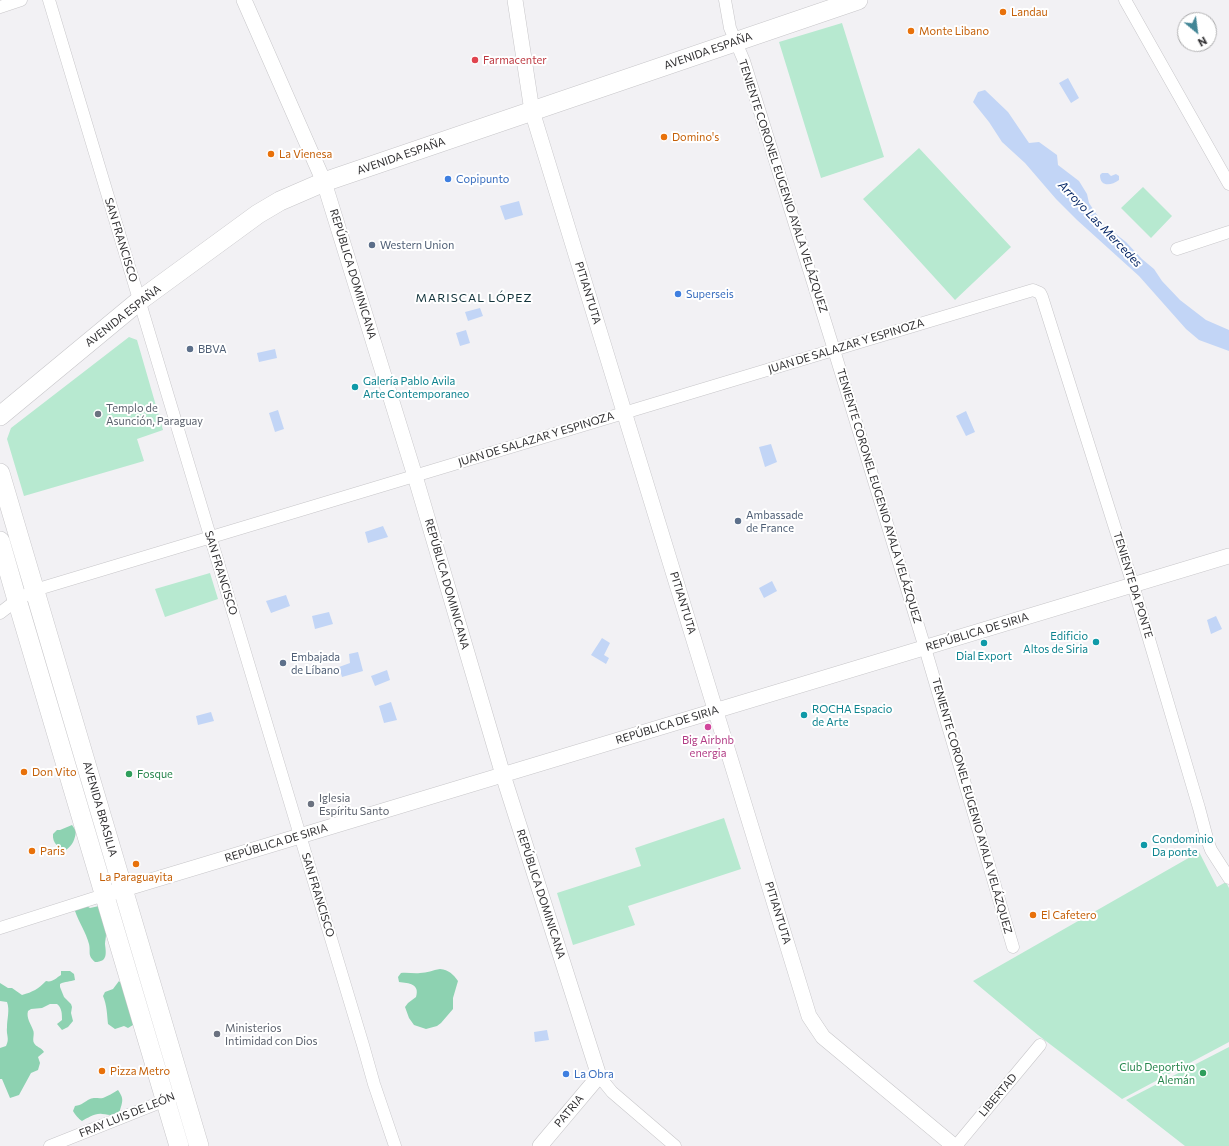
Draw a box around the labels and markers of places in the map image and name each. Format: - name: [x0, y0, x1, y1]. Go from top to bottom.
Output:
- place label: Landau: [1011, 5, 1048, 19]
- marker: Landau: [998, 7, 1008, 17]
- place label: Monte Libano: [919, 24, 989, 38]
- marker: Monte Libano: [906, 26, 916, 36]
- place label: Farmacenter: [483, 53, 547, 67]
- marker: Farmacenter: [470, 55, 480, 65]
- place label: Domino's: [672, 130, 719, 144]
- marker: Domino's: [659, 132, 669, 142]
- place label: La Vienesa: [279, 147, 332, 161]
- marker: La Vienesa: [266, 149, 276, 159]
- place label: Copipunto: [456, 172, 509, 186]
- marker: Copipunto: [443, 174, 453, 184]
- place label: Western Union: [380, 238, 454, 252]
- marker: Western Union: [367, 240, 377, 250]
- place label: Superseis: [686, 287, 734, 301]
- marker: Superseis: [673, 289, 683, 299]
- place label: BBVA: [198, 342, 227, 356]
- marker: BBVA: [185, 344, 195, 354]
- place label: Galería Pablo Avila Arte Contemporaneo: [363, 374, 469, 400]
- marker: Galería Pablo Avila Arte Contemporaneo: [350, 382, 360, 392]
- place label: Templo de Asunción, Paraguay: [106, 401, 203, 427]
- marker: Templo de Asunción, Paraguay: [93, 409, 103, 419]
- place label: Ambassade de France: [746, 508, 803, 534]
- marker: Ambassade de France: [733, 516, 743, 526]
- place label: Edificio Altos de Siria: [1023, 629, 1088, 655]
- marker: Edificio Altos de Siria: [1091, 637, 1101, 647]
- marker: Dial Export: [979, 638, 989, 648]
- place label: Dial Export: [956, 649, 1012, 663]
- place label: Embajada de Líbano: [291, 650, 340, 676]
- marker: Embajada de Líbano: [278, 658, 288, 668]
- place label: ROCHA Espacio de Arte: [812, 702, 892, 728]
- marker: ROCHA Espacio de Arte: [799, 710, 809, 720]
- marker: Big Airbnb energia: [703, 722, 713, 732]
- place label: Big Airbnb energia: [682, 733, 734, 759]
- place label: Don Vito: [32, 765, 76, 779]
- marker: Don Vito: [19, 767, 29, 777]
- place label: Fosque: [137, 767, 173, 781]
- marker: Fosque: [124, 769, 134, 779]
- place label: Iglesia Espíritu Santo: [319, 791, 389, 817]
- marker: Iglesia Espíritu Santo: [306, 799, 316, 809]
- place label: Condominio Da ponte: [1152, 832, 1213, 858]
- marker: Condominio Da ponte: [1139, 840, 1149, 850]
- place label: Paris: [40, 844, 65, 858]
- marker: Paris: [27, 846, 37, 856]
- marker: La Paraguayita: [131, 859, 141, 869]
- place label: La Paraguayita: [99, 870, 173, 884]
- place label: El Cafetero: [1041, 908, 1097, 922]
- marker: El Cafetero: [1028, 910, 1038, 920]
- place label: Ministerios Intimidad con Dios: [225, 1021, 318, 1047]
- marker: Ministerios Intimidad con Dios: [212, 1029, 222, 1039]
- place label: Club Deportivo Alemán: [1119, 1060, 1195, 1086]
- place label: Pizza Metro: [110, 1064, 170, 1078]
- marker: Pizza Metro: [97, 1066, 107, 1076]
- place label: La Obra: [574, 1067, 614, 1081]
- marker: Club Deportivo Alemán: [1198, 1068, 1208, 1078]
- marker: La Obra: [561, 1069, 571, 1079]

